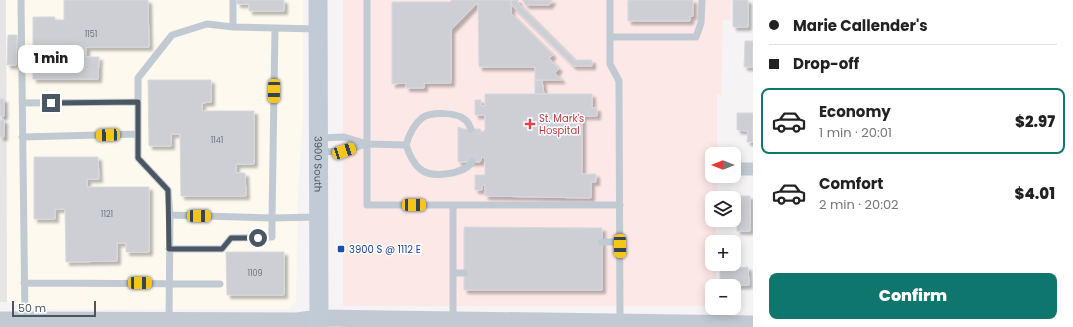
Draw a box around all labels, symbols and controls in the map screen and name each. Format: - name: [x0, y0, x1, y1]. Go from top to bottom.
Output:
- text: Marie Callender's: [793, 15, 928, 36]
- house number: 1151: [85, 29, 97, 40]
- callout: 1 min: [18, 45, 84, 73]
- text: 1 min: [34, 49, 68, 68]
- text: Drop-off: [793, 53, 859, 74]
- car: [268, 79, 280, 103]
- route end: [42, 94, 60, 112]
- text: Economy: [819, 101, 891, 122]
- icon: car: [771, 103, 807, 139]
- place label: St. Mark's Hospital: [539, 111, 584, 138]
- text: $2.97: [1015, 111, 1055, 132]
- marker: St. Mark's Hospital: [524, 118, 536, 130]
- text: 1 min · 20:01: [819, 123, 892, 142]
- car: [96, 129, 120, 141]
- house number: 1141: [211, 135, 223, 146]
- street label: 3900 South: [311, 136, 326, 192]
- car: [331, 141, 357, 161]
- north arrow: [705, 147, 741, 183]
- map controls: [705, 147, 741, 315]
- text: Comfort: [819, 173, 883, 194]
- icon: car: [771, 175, 807, 211]
- text: $4.01: [1015, 183, 1055, 204]
- button: layers: [705, 191, 741, 227]
- text: 2 min · 20:02: [819, 195, 899, 214]
- car: [402, 199, 426, 211]
- house number: 1121: [101, 209, 113, 220]
- car: [187, 210, 211, 222]
- route start: [249, 229, 267, 247]
- car: [614, 234, 626, 258]
- button: +: [705, 235, 741, 271]
- place label: 3900 S @ 1112 E: [349, 242, 421, 257]
- marker: 3900 S @ 1112 E: [336, 244, 346, 254]
- house number: 1109: [247, 268, 263, 279]
- button: Confirm: [769, 273, 1057, 319]
- car: [128, 277, 152, 289]
- button: −: [705, 279, 741, 315]
- scale bar: [12, 299, 96, 318]
- text: 50 m: [18, 300, 46, 316]

